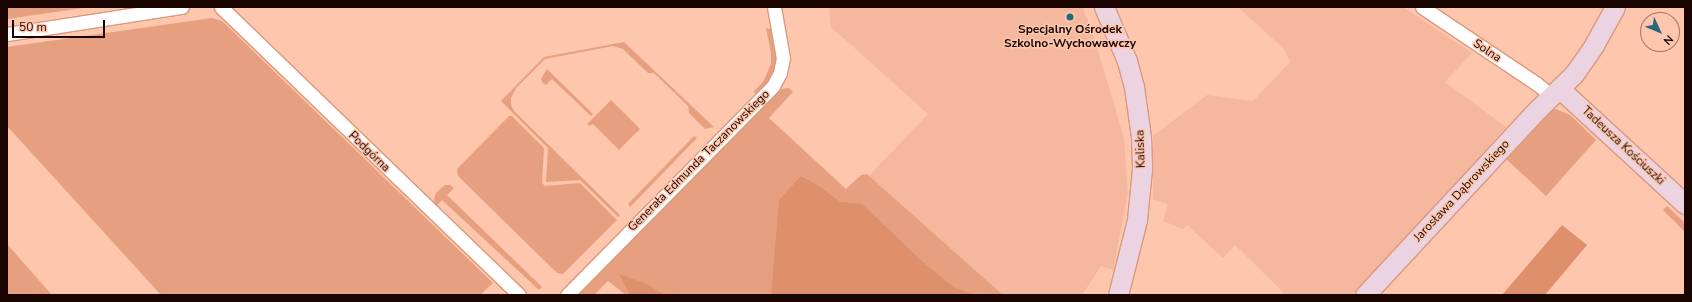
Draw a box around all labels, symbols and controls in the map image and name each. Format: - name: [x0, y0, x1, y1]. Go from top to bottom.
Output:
- scale bar: [14, 12, 107, 38]
- marker: Specjalny Ośrodek Szkolno-Wychowawczy: [1065, 12, 1075, 22]
- north arrow: [1640, 12, 1680, 52]
- text: 50 m: [19, 19, 47, 35]
- place label: Specjalny Ośrodek Szkolno-Wychowawczy: [1004, 23, 1136, 51]
- text: N: [1660, 32, 1677, 48]
- street label: Solna: [1470, 36, 1504, 66]
- street label: Generała Edmunda Taczanowskiego: [625, 87, 773, 235]
- street label: Tadeusza Kościuszki: [1578, 104, 1668, 188]
- street label: Podgórna: [345, 129, 393, 175]
- street label: Kaliska: [1133, 130, 1149, 168]
- street label: Jarosława Dąbrowskiego: [1411, 137, 1513, 245]

